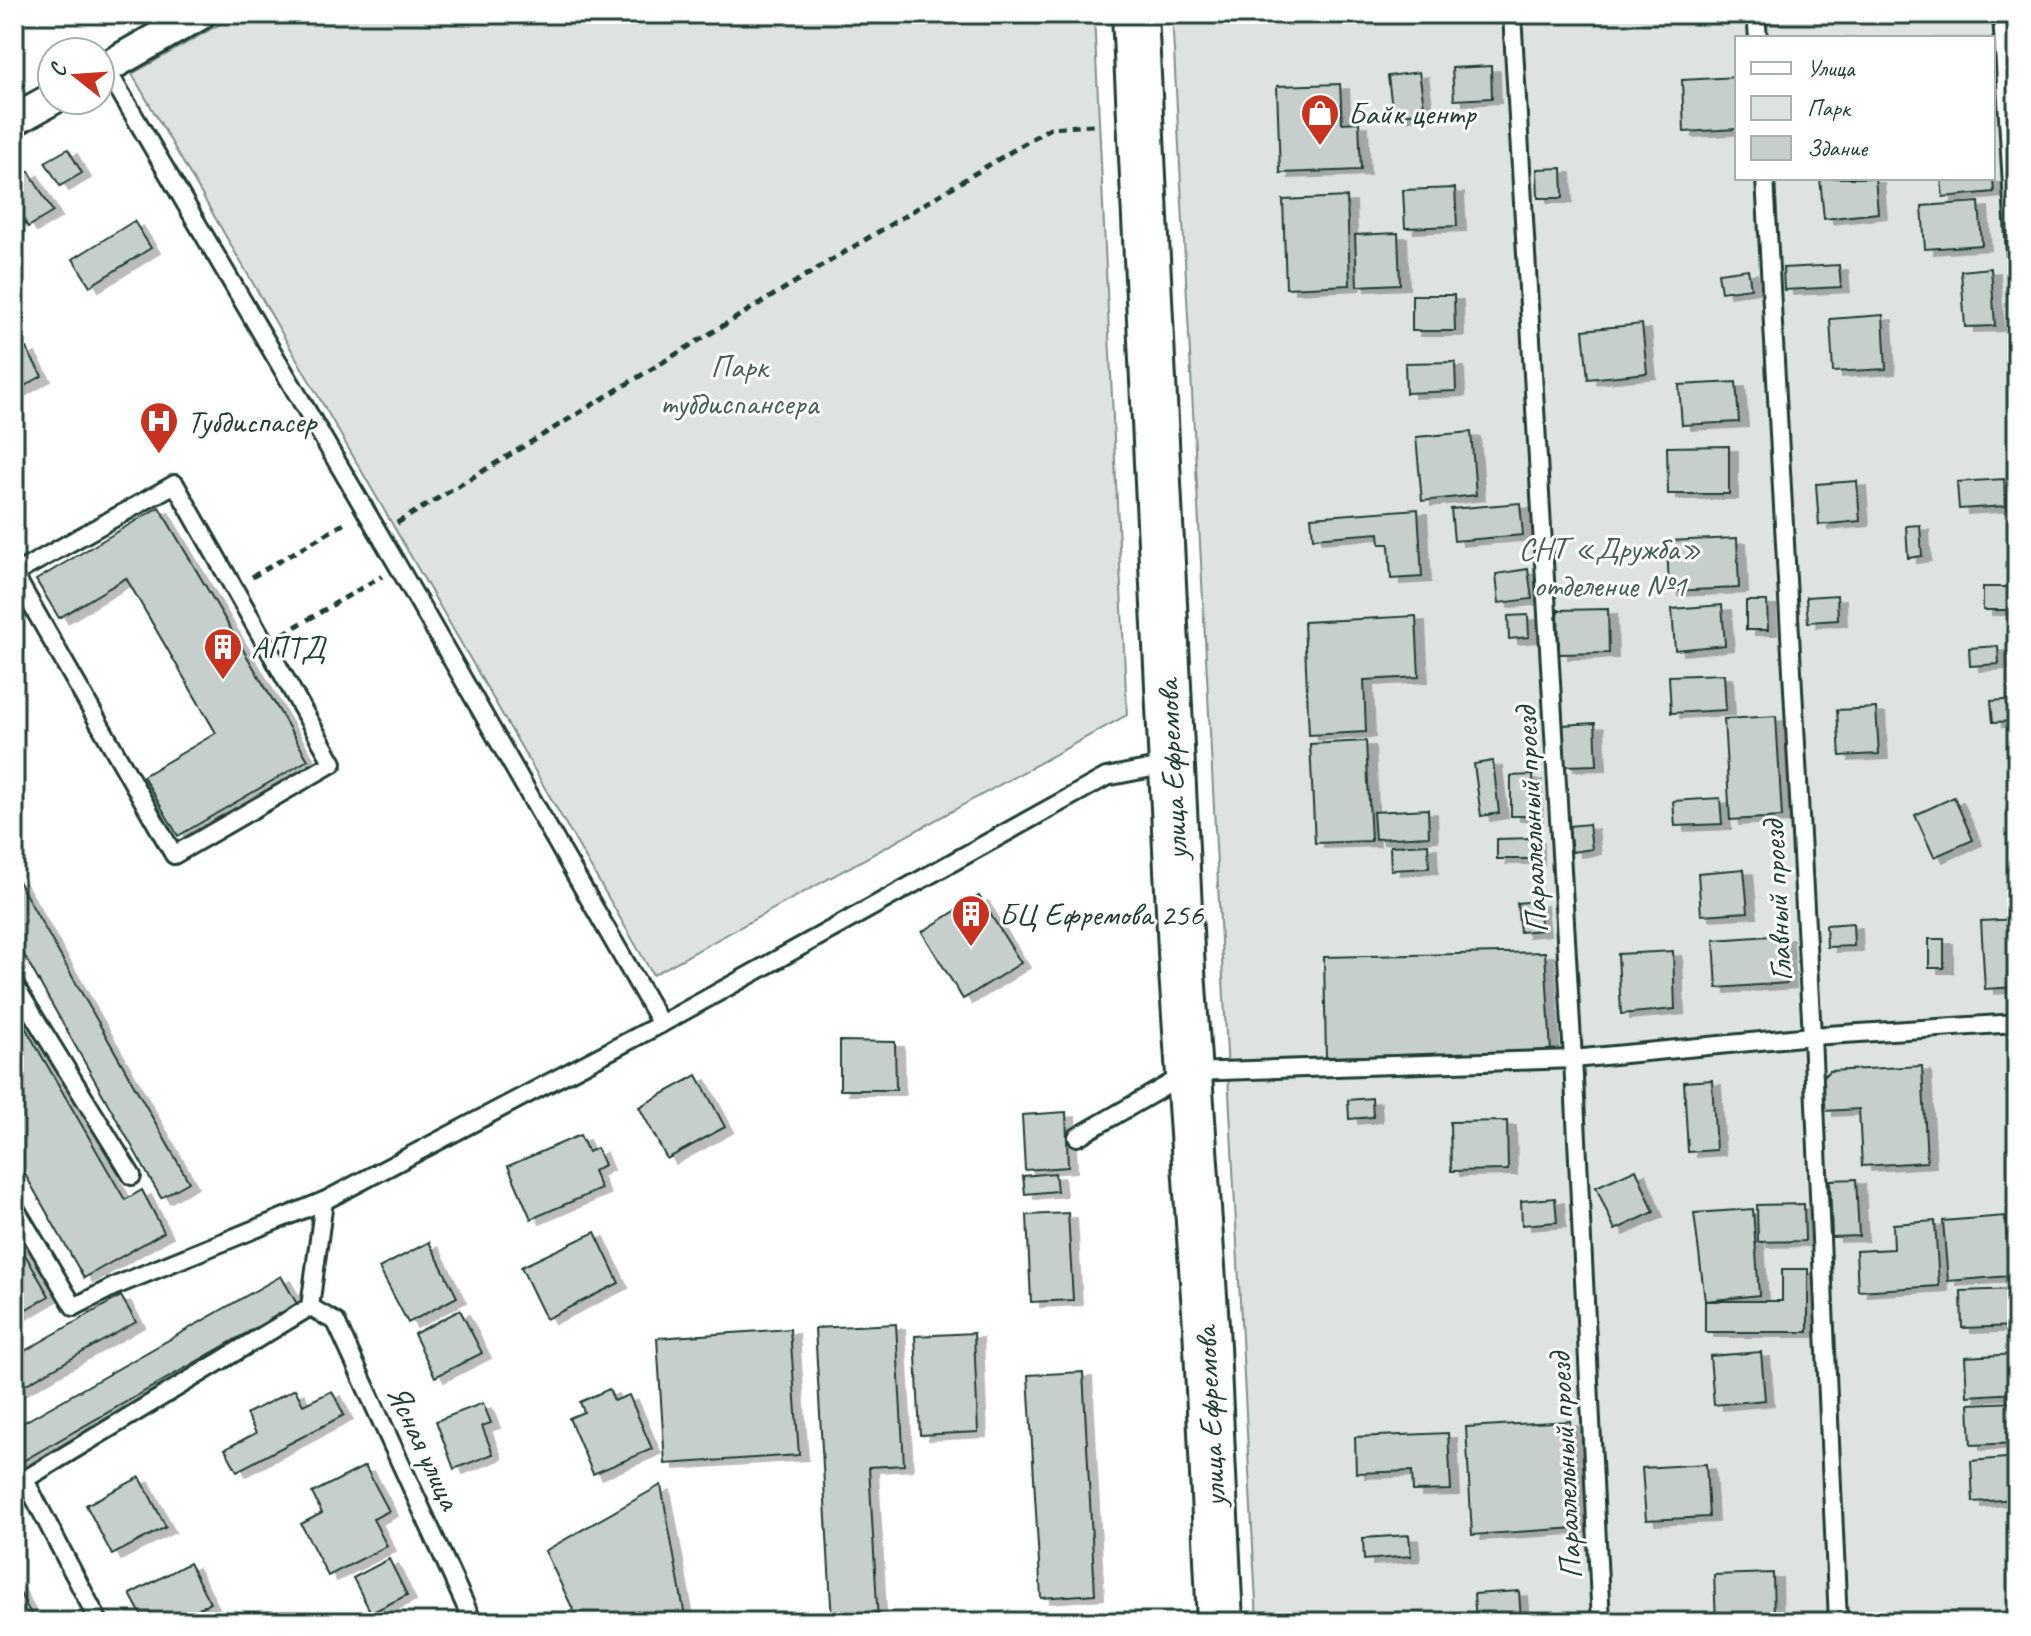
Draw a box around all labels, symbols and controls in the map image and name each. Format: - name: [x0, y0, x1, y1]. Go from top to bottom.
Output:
- north arrow: [36, 36, 116, 116]
- legend: [1735, 36, 1995, 180]
- text: Улица: [1807, 53, 1856, 83]
- text: С: [43, 58, 74, 80]
- shop icon: Байк центр: [1299, 92, 1341, 147]
- place label: Байк центр: [1348, 93, 1477, 134]
- text: Парк: [1807, 93, 1852, 123]
- text: Здание: [1807, 133, 1869, 163]
- park label: Парк тубдиспансера: [660, 346, 820, 424]
- hospital icon: Тубдиспасер: [138, 400, 180, 455]
- place label: Тубдиспасер: [187, 401, 318, 442]
- park label: СНТ «Дружба» отделение №1: [1519, 528, 1701, 606]
- building icon: АПТД: [202, 626, 244, 681]
- place label: АПТД: [251, 627, 327, 668]
- street label: улица Ефремова: [1147, 676, 1197, 863]
- street label: Параллельный проезд: [1504, 703, 1557, 934]
- street label: Главный проезд: [1752, 817, 1802, 982]
- building icon: БЦ Ефремова 256: [950, 893, 992, 948]
- place label: БЦ Ефремова 256: [999, 894, 1205, 935]
- street label: улица Ефремова: [1185, 1323, 1235, 1510]
- street label: Параллельный проезд: [1538, 1349, 1591, 1580]
- street label: Ясная улица: [377, 1378, 472, 1518]

